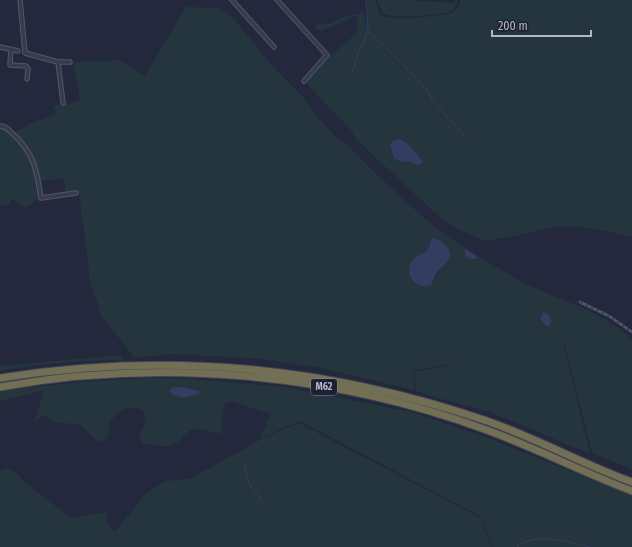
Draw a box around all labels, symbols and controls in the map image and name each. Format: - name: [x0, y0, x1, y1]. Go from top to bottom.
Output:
- scale bar: [492, 12, 591, 38]
- text: 200 m: [498, 19, 528, 33]
- road number: M62: [311, 379, 337, 395]

